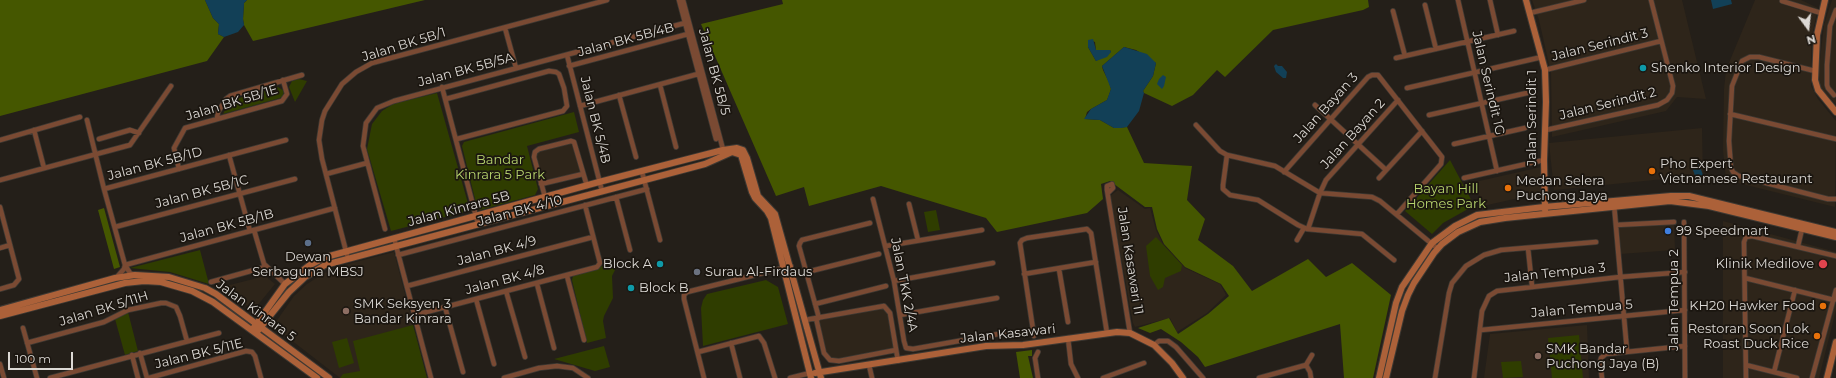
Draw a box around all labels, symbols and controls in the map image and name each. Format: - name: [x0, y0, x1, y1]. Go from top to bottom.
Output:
- north arrow: [1788, 8, 1828, 48]
- street label: Jalan BK 5B/4B: [576, 20, 676, 60]
- street label: Jalan BK 5B/1: [360, 25, 448, 65]
- street label: Jalan Serindit 3: [1550, 25, 1650, 65]
- street label: Jalan BK 5B/5: [695, 27, 733, 117]
- street label: Jalan Serindit 1G: [1468, 29, 1508, 137]
- text: N: [1805, 32, 1817, 48]
- street label: Jalan BK 5B/5A: [417, 50, 515, 90]
- place label: Shenko Interior Design: [1651, 60, 1801, 76]
- marker: Shenko Interior Design: [1638, 63, 1648, 73]
- street label: Jalan Bayan 3: [1291, 70, 1361, 146]
- street label: Jalan Serindit 1: [1524, 70, 1540, 166]
- street label: Jalan BK 5/4B: [577, 75, 613, 165]
- street label: Jalan BK 5B/1E: [184, 82, 280, 124]
- street label: Jalan Serindit 2: [1558, 84, 1658, 124]
- street label: Jalan Bayan 2: [1317, 96, 1389, 172]
- street label: Jalan BK 5B/1D: [106, 144, 204, 184]
- park label: Bandar Kinrara 5 Park: [455, 152, 545, 183]
- place label: Pho Expert Vietnamese Restaurant: [1660, 156, 1813, 187]
- marker: Pho Expert Vietnamese Restaurant: [1647, 166, 1657, 176]
- street label: Jalan BK 5B/1C: [154, 172, 250, 212]
- place label: Medan Selera Puchong Jaya: [1516, 173, 1608, 204]
- park label: Bayan Hill Homes Park: [1406, 181, 1486, 212]
- marker: Medan Selera Puchong Jaya: [1503, 183, 1513, 193]
- street label: Jalan Kinrara 5B: [407, 188, 511, 230]
- street label: Jalan BK 4/10: [476, 192, 564, 230]
- street label: Jalan BK 5B/1B: [178, 206, 276, 246]
- street label: Jalan Kasawari 11: [1114, 206, 1146, 316]
- place label: 99 Speedmart: [1676, 223, 1769, 239]
- marker: 99 Speedmart: [1663, 226, 1673, 236]
- street label: Jalan BK 4/9: [456, 233, 538, 269]
- street label: Jalan TKK 2/4A: [887, 236, 921, 334]
- marker: Dewan Serbaguna MBSJ: [303, 238, 313, 248]
- place label: Dewan Serbaguna MBSJ: [252, 249, 364, 280]
- street label: Jalan Tempua 2: [1666, 249, 1682, 351]
- place label: Block A: [603, 256, 652, 272]
- place label: Klinik Medilove: [1716, 256, 1814, 272]
- marker: Klinik Medilove: [1817, 258, 1829, 270]
- marker: Block A: [655, 259, 665, 269]
- street label: Jalan Tempua 3: [1504, 260, 1606, 286]
- street label: Jalan BK 4/8: [464, 262, 546, 298]
- place label: Surau Al-Firdaus: [705, 264, 812, 280]
- marker: Surau Al-Firdaus: [692, 267, 702, 277]
- street label: Jalan Kinrara 5: [213, 277, 299, 345]
- place label: Block B: [639, 280, 689, 296]
- marker: Block B: [626, 283, 636, 293]
- street label: Jalan BK 5/11H: [58, 288, 150, 330]
- place label: SMK Seksyen 3 Bandar Kinrara: [354, 296, 452, 327]
- street label: Jalan Tempua 5: [1531, 297, 1633, 321]
- place label: KH20 Hawker Food: [1689, 298, 1815, 314]
- marker: KH20 Hawker Food: [1818, 301, 1828, 311]
- marker: SMK Seksyen 3 Bandar Kinrara: [341, 306, 351, 316]
- street label: Jalan Kasawari: [960, 321, 1056, 347]
- place label: Restoran Soon Lok Roast Duck Rice: [1688, 321, 1809, 352]
- marker: Restoran Soon Lok Roast Duck Rice: [1812, 331, 1822, 341]
- street label: Jalan BK 5/11E: [153, 336, 245, 372]
- place label: SMK Bandar Puchong Jaya (B): [1546, 341, 1659, 372]
- scale bar: [10, 344, 75, 370]
- text: 100 m: [15, 351, 51, 366]
- marker: SMK Bandar Puchong Jaya (B): [1533, 351, 1543, 361]

